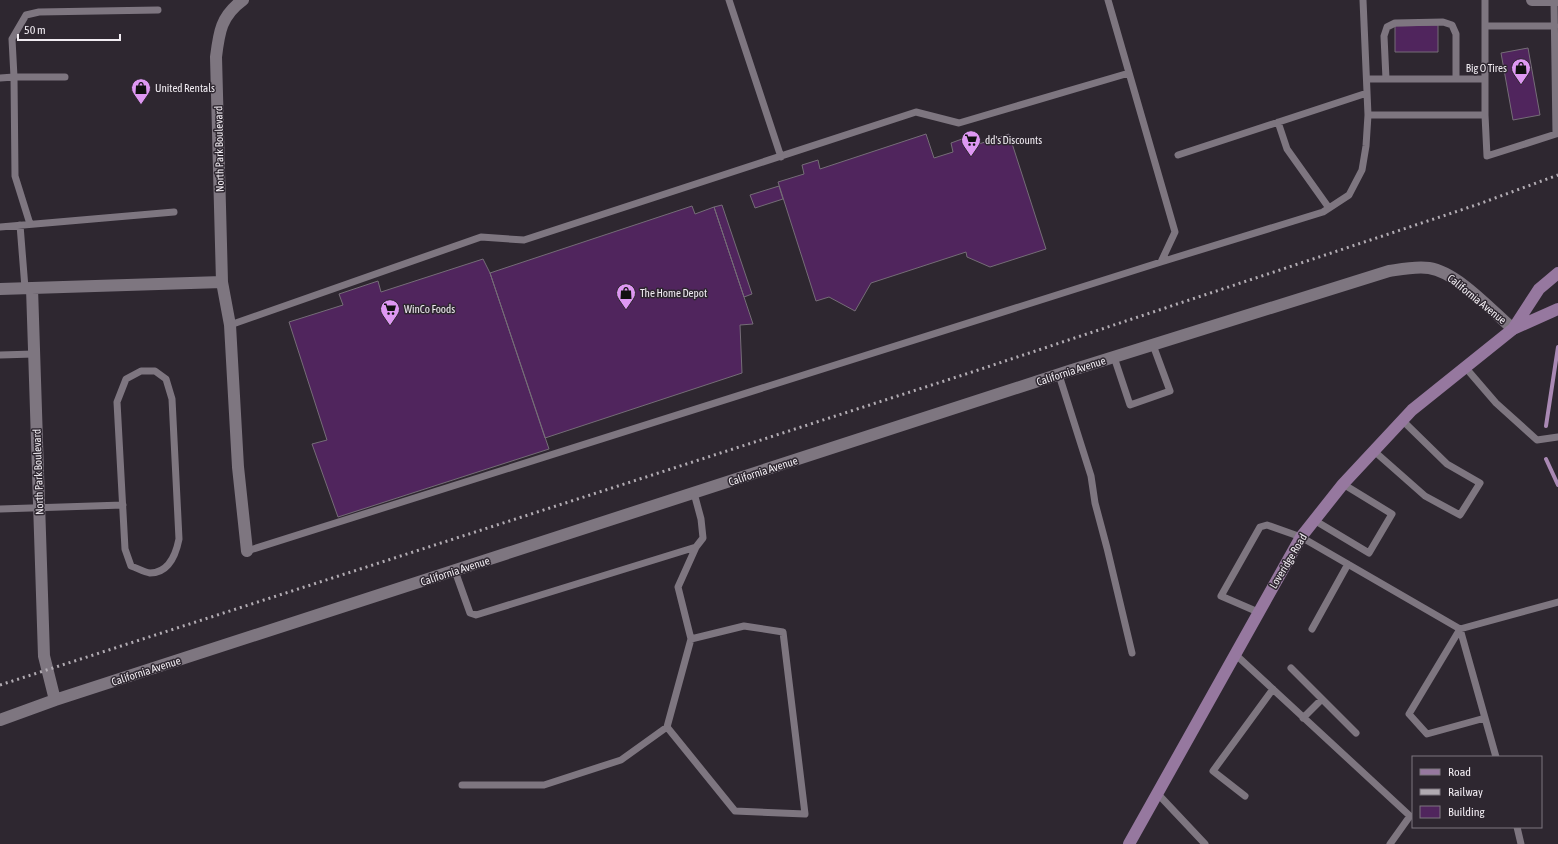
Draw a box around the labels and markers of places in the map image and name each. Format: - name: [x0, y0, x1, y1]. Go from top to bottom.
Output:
- shop icon: Big O Tires: [1510, 57, 1532, 85]
- place label: Big O Tires: [1466, 62, 1507, 74]
- shop icon: United Rentals: [130, 77, 152, 105]
- place label: United Rentals: [155, 82, 215, 94]
- supermarket icon: dd's Discounts: [960, 129, 982, 157]
- place label: dd's Discounts: [985, 134, 1042, 146]
- shop icon: The Home Depot: [615, 282, 637, 310]
- place label: The Home Depot: [640, 287, 707, 299]
- supermarket icon: WinCo Foods: [379, 298, 401, 326]
- place label: WinCo Foods: [404, 303, 455, 315]

